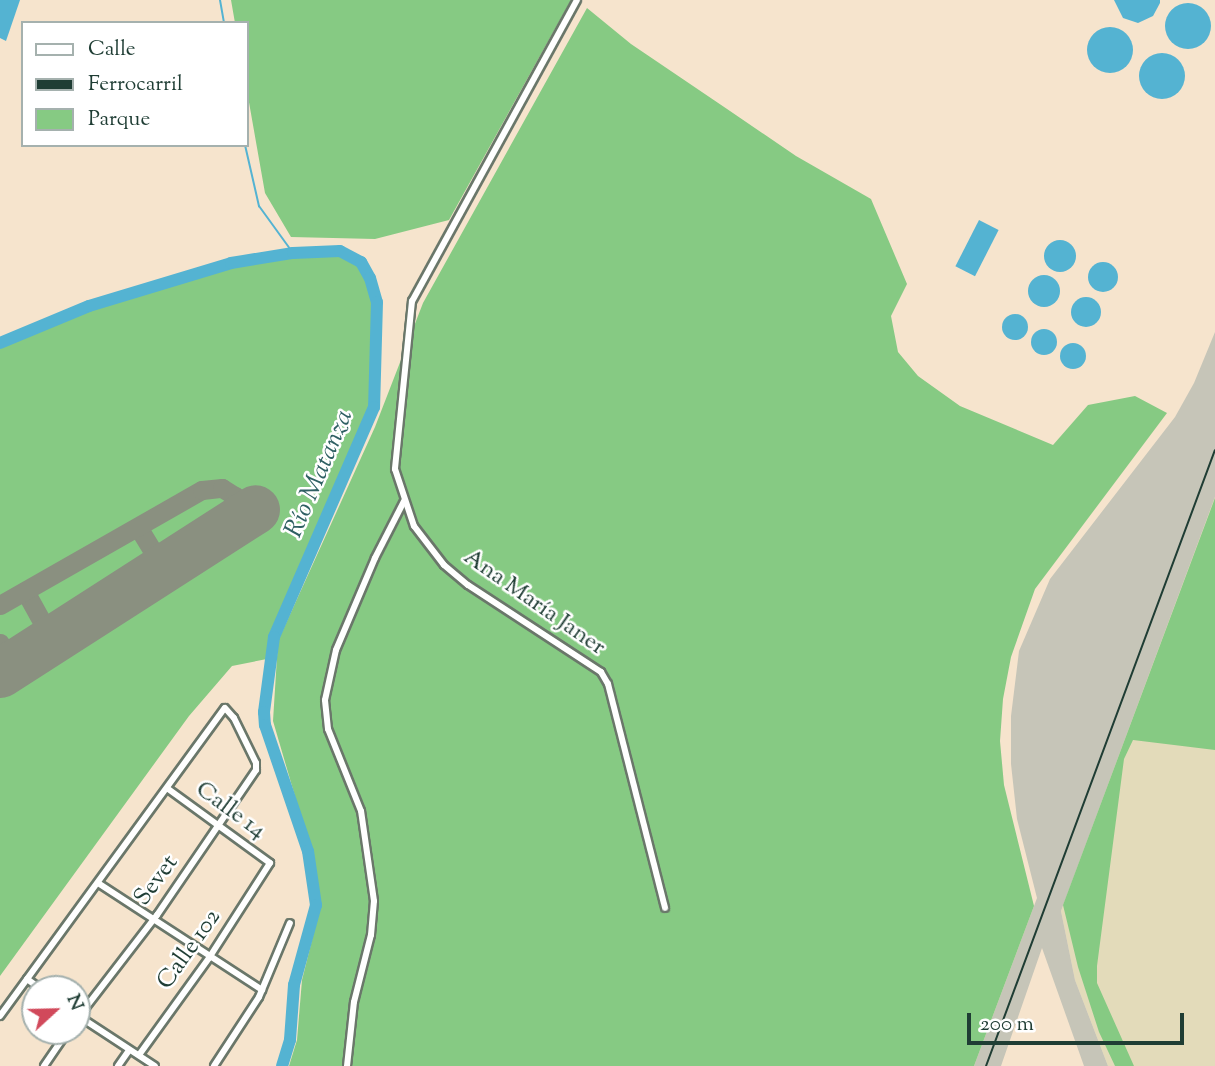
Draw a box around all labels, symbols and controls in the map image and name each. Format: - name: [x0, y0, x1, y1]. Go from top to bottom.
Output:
- legend: [21, 21, 248, 147]
- text: Calle: [88, 35, 136, 65]
- text: Ferrocarril: [88, 70, 183, 100]
- text: Parque: [88, 105, 150, 135]
- water label: Río Matanza: [279, 405, 361, 543]
- street label: Ana María Janer: [457, 543, 611, 663]
- street label: Calle 14: [189, 776, 271, 846]
- street label: Sevet: [129, 850, 185, 912]
- street label: Calle 102: [152, 904, 228, 996]
- north arrow: [21, 975, 91, 1045]
- text: N: [59, 991, 89, 1015]
- scale bar: [970, 1000, 1187, 1044]
- text: 200 m: [980, 1010, 1034, 1040]

